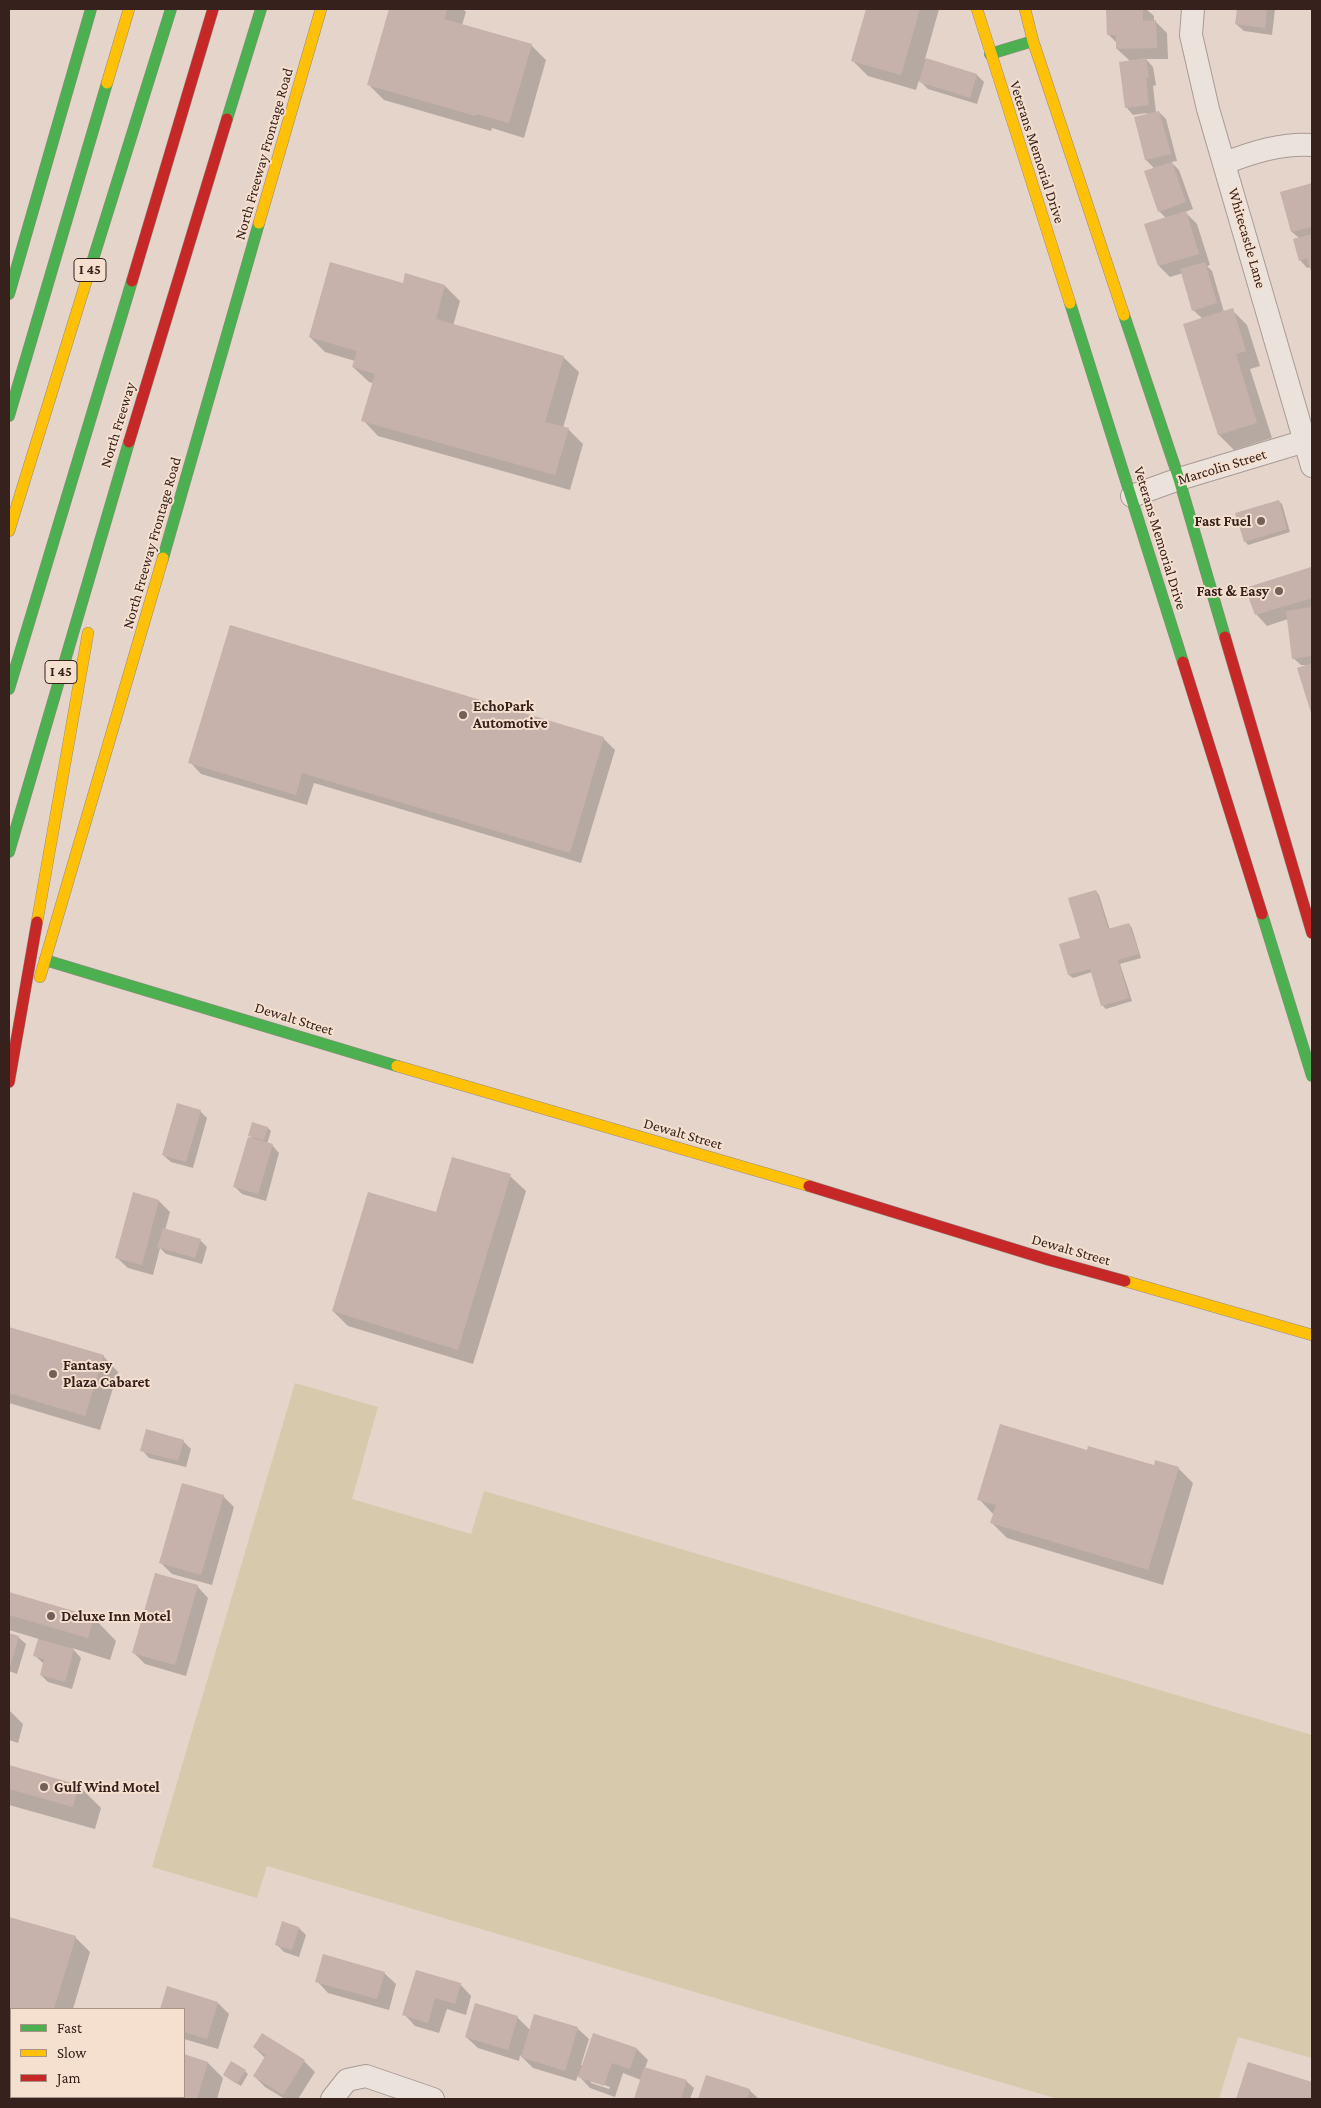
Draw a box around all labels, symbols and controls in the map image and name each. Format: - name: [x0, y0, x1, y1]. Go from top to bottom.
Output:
- street label: North Freeway Frontage Road: [231, 66, 297, 242]
- street label: Veterans Memorial Drive: [1005, 78, 1069, 226]
- street label: Whitecastle Lane: [1224, 186, 1270, 290]
- road number: I 45: [74, 258, 106, 282]
- street label: North Freeway: [96, 380, 140, 470]
- street label: Marcolin Street: [1175, 445, 1269, 489]
- street label: North Freeway Frontage Road: [119, 455, 185, 631]
- street label: Veterans Memorial Drive: [1130, 464, 1190, 612]
- place label: Fast Fuel: [1194, 512, 1251, 530]
- marker: Fast Fuel: [1255, 515, 1267, 527]
- place label: Fast & Easy: [1196, 582, 1269, 600]
- marker: Fast & Easy: [1273, 585, 1285, 597]
- road number: I 45: [45, 660, 77, 684]
- place label: EchoPark Automotive: [473, 697, 548, 732]
- marker: EchoPark Automotive: [457, 709, 469, 721]
- street label: Dewalt Street: [253, 999, 335, 1039]
- street label: Dewalt Street: [641, 1114, 725, 1154]
- street label: Dewalt Street: [1029, 1230, 1113, 1270]
- place label: Fantasy Plaza Cabaret: [63, 1356, 150, 1391]
- marker: Fantasy Plaza Cabaret: [47, 1368, 59, 1380]
- place label: Deluxe Inn Motel: [61, 1607, 171, 1625]
- marker: Deluxe Inn Motel: [45, 1610, 57, 1622]
- place label: Gulf Wind Motel: [54, 1778, 160, 1796]
- marker: Gulf Wind Motel: [38, 1781, 50, 1793]
- legend: [10, 2008, 185, 2098]
- text: Fast: [57, 2020, 82, 2036]
- text: Slow: [57, 2045, 86, 2061]
- text: Jam: [57, 2070, 80, 2086]

